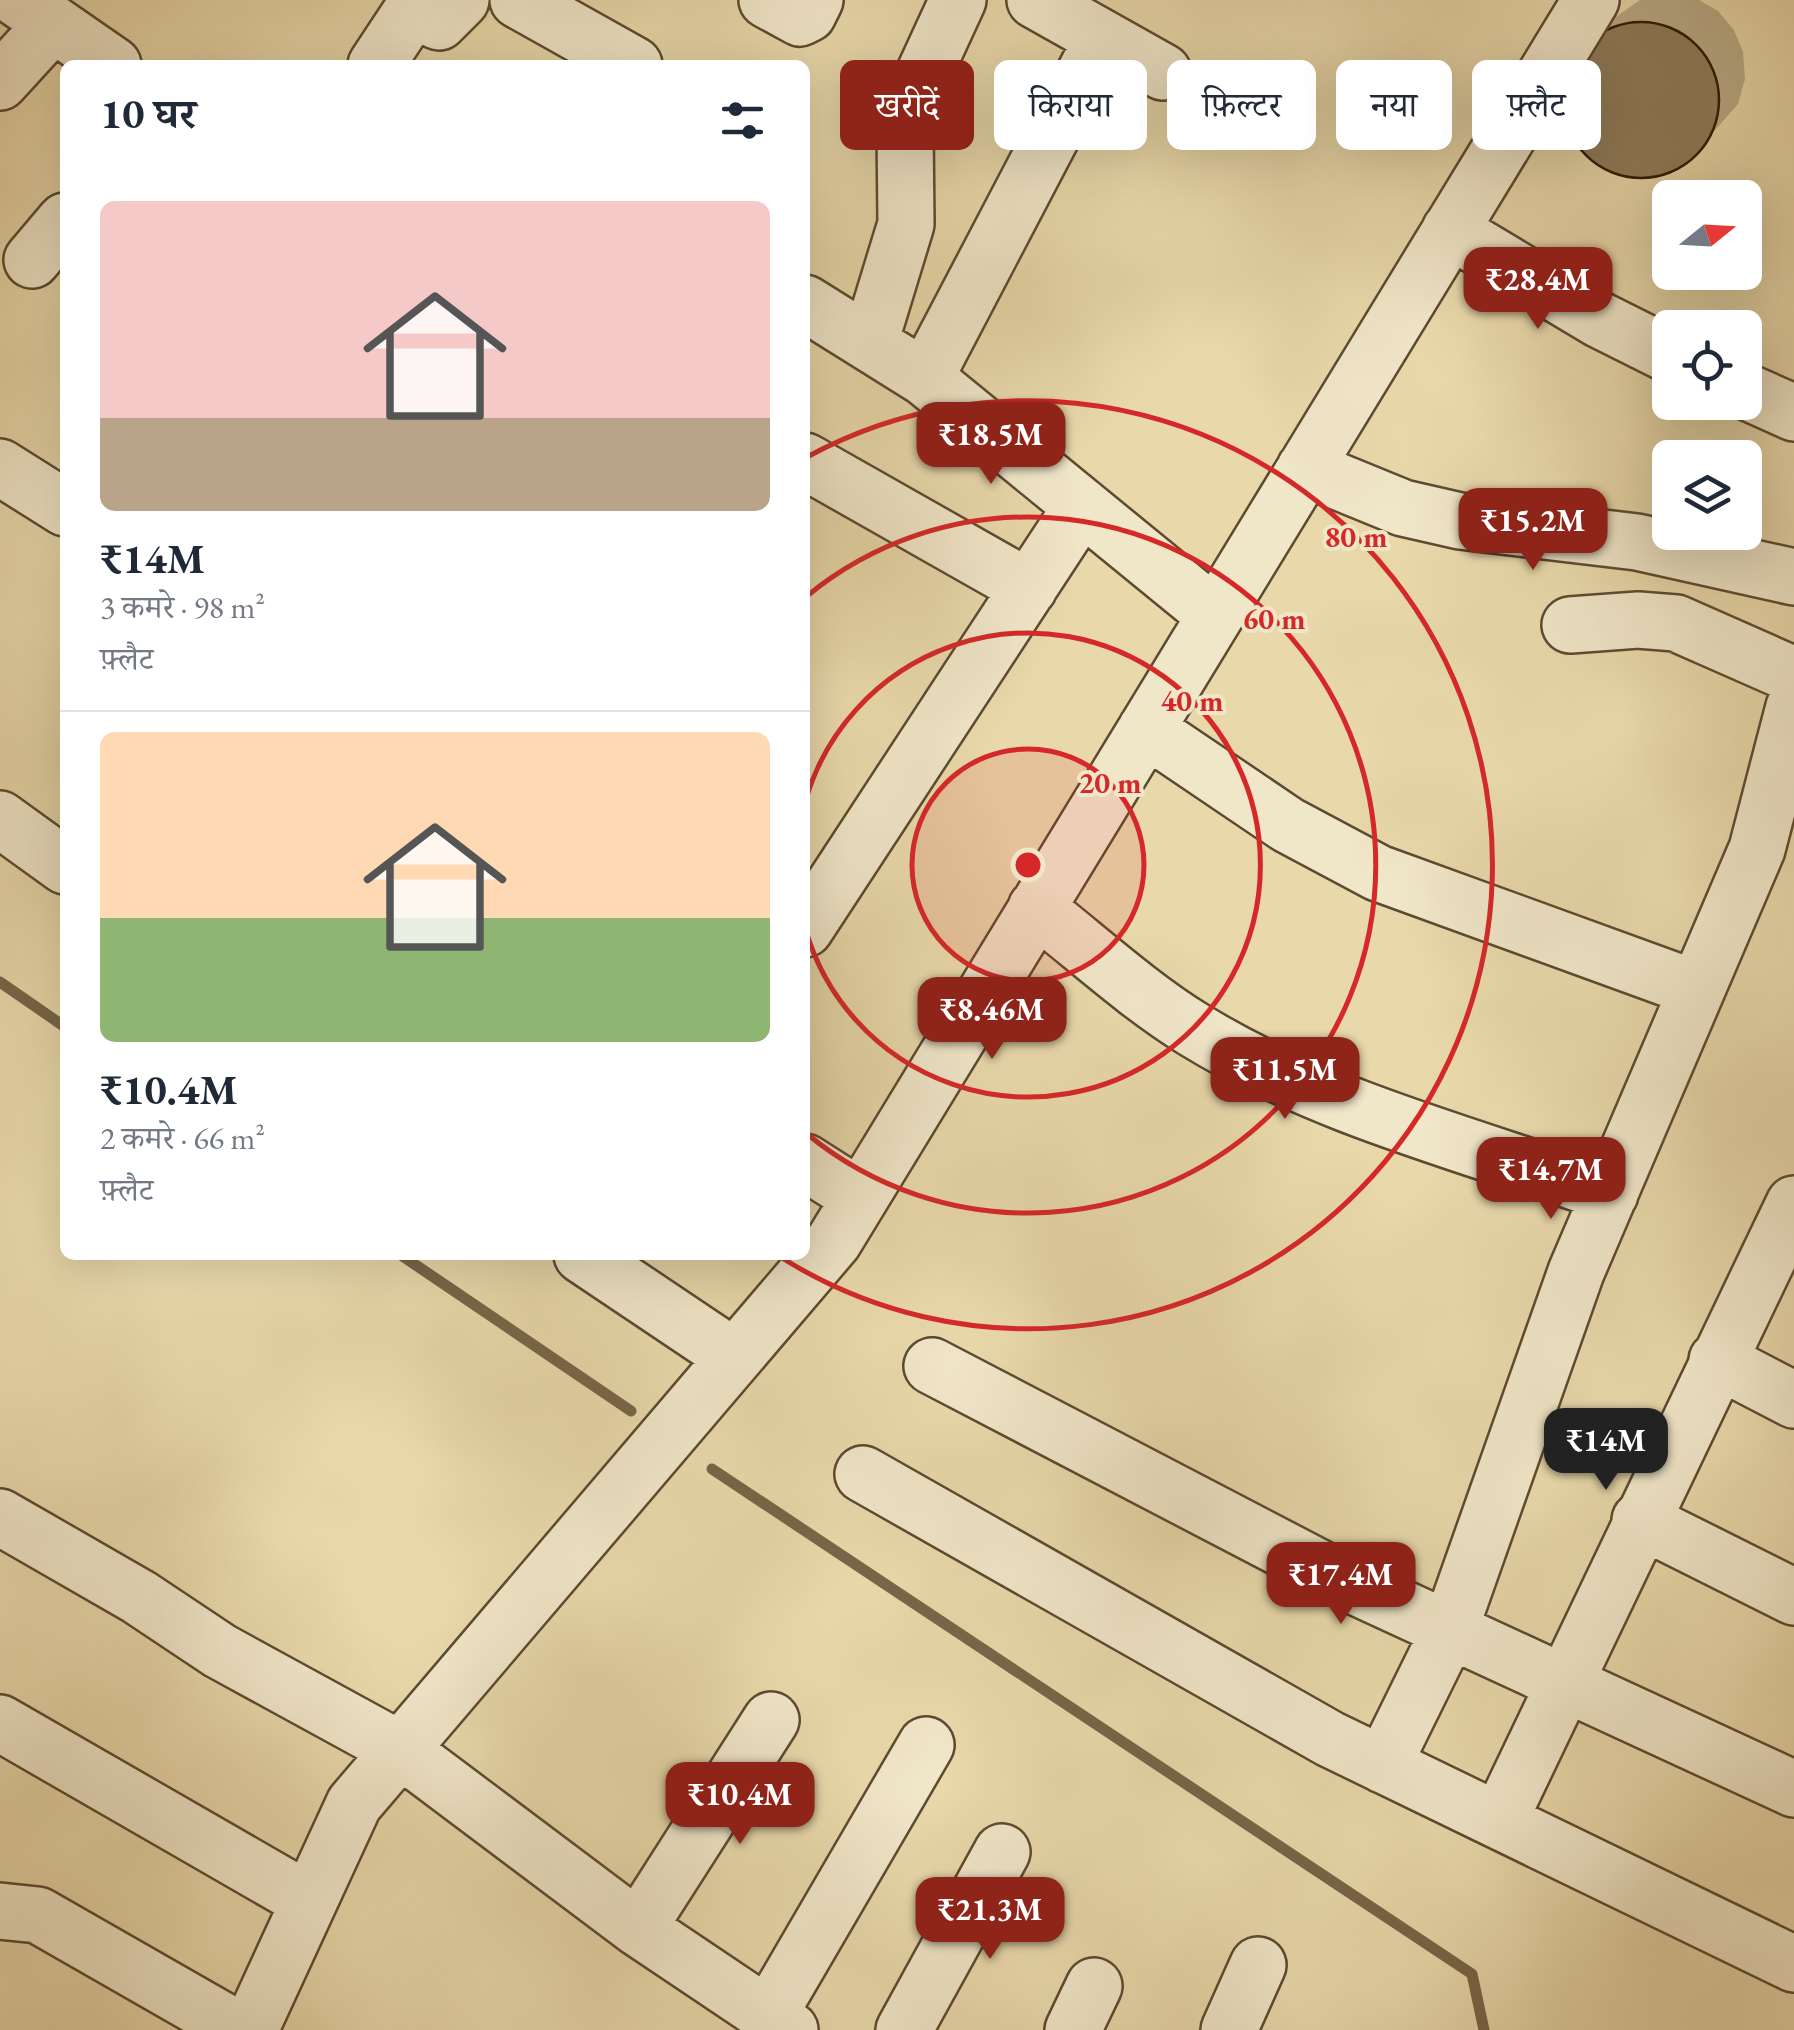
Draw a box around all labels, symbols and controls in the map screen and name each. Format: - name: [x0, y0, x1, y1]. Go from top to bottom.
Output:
- chip: खरीदें: [840, 60, 974, 150]
- chip: किराया: [994, 60, 1147, 150]
- chip: फ़िल्टर: [1167, 60, 1316, 150]
- chip: नया: [1336, 60, 1452, 150]
- chip: फ़्लैट: [1472, 60, 1601, 150]
- text: 10 घर: [100, 86, 196, 141]
- icon: filters: [715, 93, 770, 148]
- north arrow: [1652, 180, 1762, 290]
- map controls: [1652, 180, 1762, 550]
- pin: ₹28.4M: [1457, 247, 1619, 332]
- text: ₹28.4M: [1486, 258, 1590, 300]
- icon: home: [345, 266, 525, 446]
- button: locate: [1652, 310, 1762, 420]
- pin: ₹18.5M: [910, 402, 1072, 487]
- text: ₹18.5M: [939, 413, 1043, 455]
- button: layers: [1652, 440, 1762, 550]
- pin: ₹15.2M: [1452, 488, 1614, 573]
- text: ₹15.2M: [1481, 499, 1585, 541]
- text: 80 m: [1324, 517, 1388, 556]
- text: ₹14M: [100, 531, 205, 586]
- text: 3 कमरे · 98 m²: [100, 586, 265, 628]
- text: 60 m: [1242, 599, 1306, 638]
- text: फ़्लैट: [100, 638, 153, 680]
- text: 40 m: [1160, 681, 1224, 720]
- text: 20 m: [1078, 763, 1142, 802]
- icon: home: [345, 797, 525, 977]
- centre of rings: [1010, 847, 1046, 883]
- pin: ₹8.46M: [911, 977, 1073, 1062]
- text: ₹8.46M: [940, 988, 1044, 1030]
- pin: ₹11.5M: [1204, 1037, 1366, 1122]
- text: ₹11.5M: [1233, 1048, 1337, 1090]
- text: ₹10.4M: [100, 1062, 238, 1117]
- text: 2 कमरे · 66 m²: [100, 1117, 265, 1159]
- pin: ₹14.7M: [1470, 1137, 1632, 1222]
- text: ₹14.7M: [1499, 1148, 1603, 1190]
- text: फ़्लैट: [100, 1169, 153, 1211]
- pin: ₹14M: [1547, 1408, 1665, 1493]
- text: ₹14M: [1566, 1419, 1646, 1461]
- pin: ₹17.4M: [1260, 1542, 1422, 1627]
- text: ₹17.4M: [1289, 1553, 1393, 1595]
- pin: ₹10.4M: [659, 1762, 821, 1847]
- text: ₹10.4M: [688, 1773, 792, 1815]
- pin: ₹21.3M: [909, 1877, 1071, 1962]
- text: ₹21.3M: [938, 1888, 1042, 1930]

